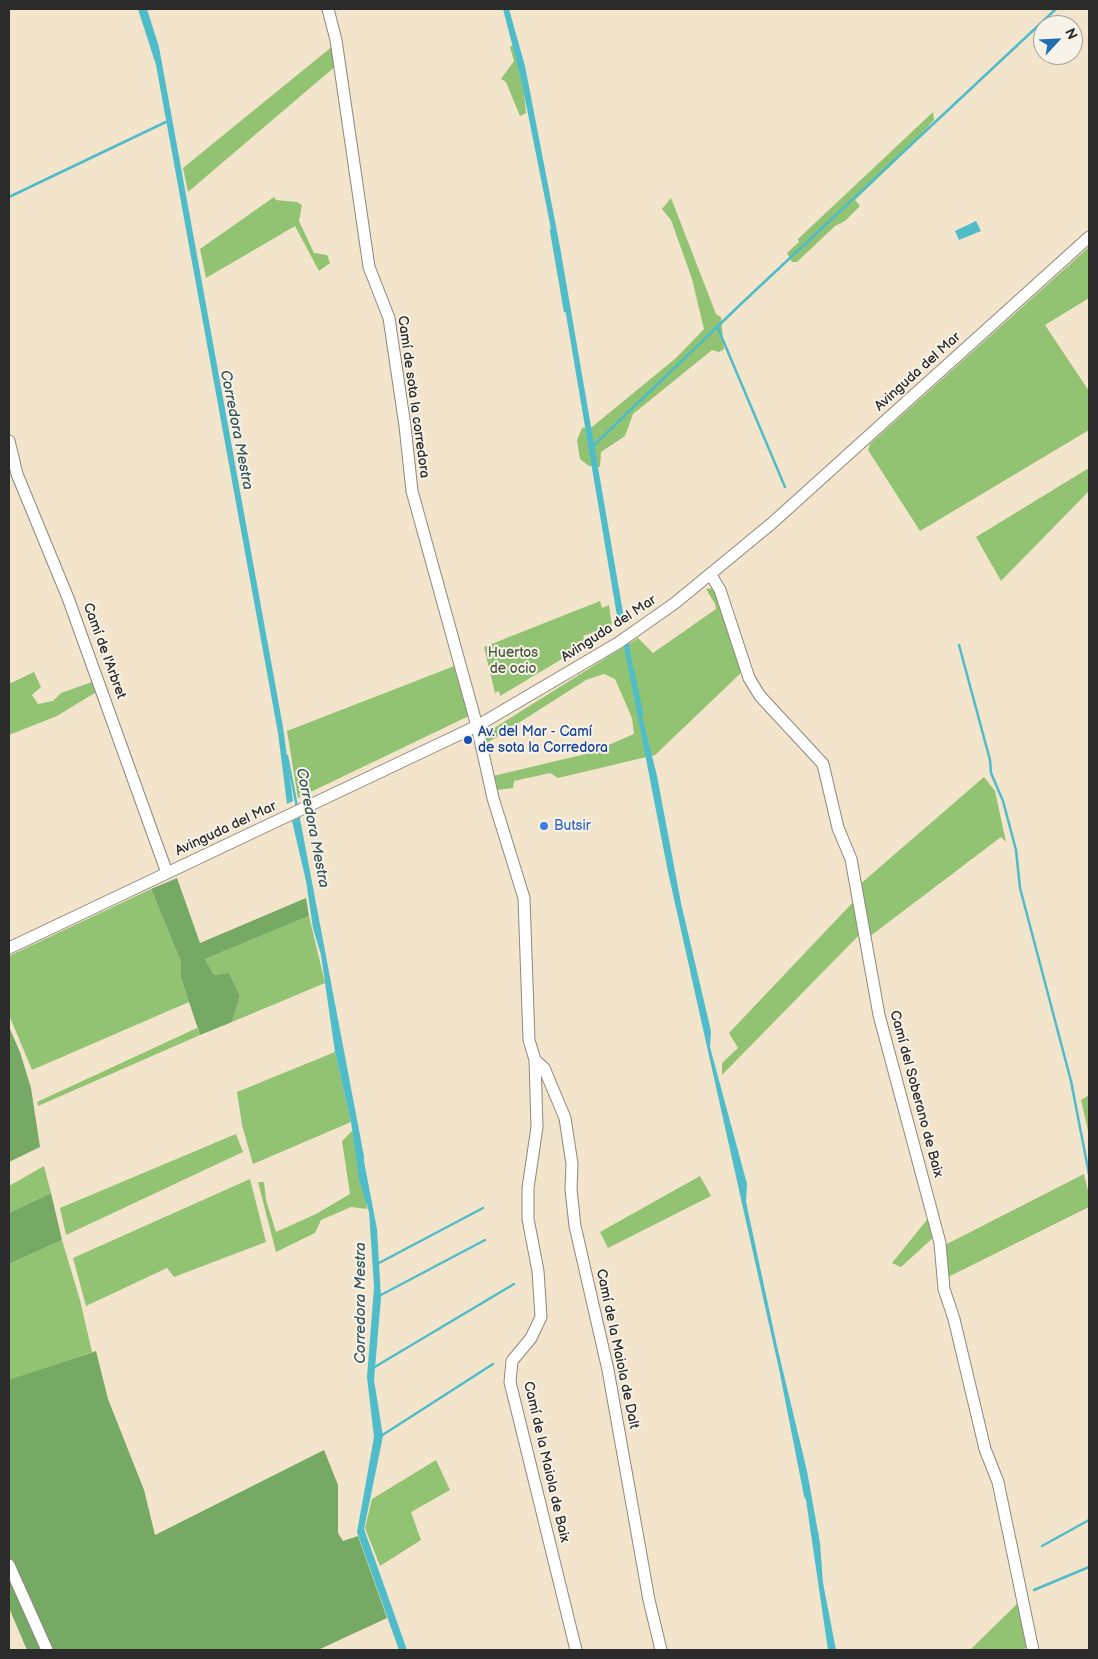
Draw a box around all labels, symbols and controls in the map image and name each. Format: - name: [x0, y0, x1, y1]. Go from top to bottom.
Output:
- north arrow: [1033, 15, 1083, 65]
- text: N: [1061, 26, 1081, 42]
- street label: Camí de sota la corredora: [393, 315, 433, 479]
- street label: Avinguda del Mar: [872, 329, 964, 415]
- water label: Corredora Mestra: [216, 369, 256, 491]
- street label: Avinguda del Mar: [558, 592, 660, 666]
- street label: Camí de l'Arbret: [79, 601, 129, 701]
- park label: Huertos de ocio: [488, 645, 538, 678]
- place label: Av. del Mar - Camí de sota la Corredora: [478, 724, 608, 756]
- marker: Av. del Mar - Camí de sota la Corredora: [462, 734, 474, 746]
- water label: Corredora Mestra: [292, 767, 332, 889]
- street label: Avinguda del Mar: [173, 798, 279, 860]
- place label: Butsir: [554, 818, 591, 834]
- marker: Butsir: [538, 820, 550, 832]
- street label: Camí del Soberano de Baix: [886, 1009, 946, 1179]
- water label: Corredora Mestra: [352, 1242, 370, 1364]
- street label: Camí de la Maiola de Dalt: [592, 1268, 642, 1430]
- street label: Camí de la Maiola de Baix: [519, 1380, 573, 1544]

